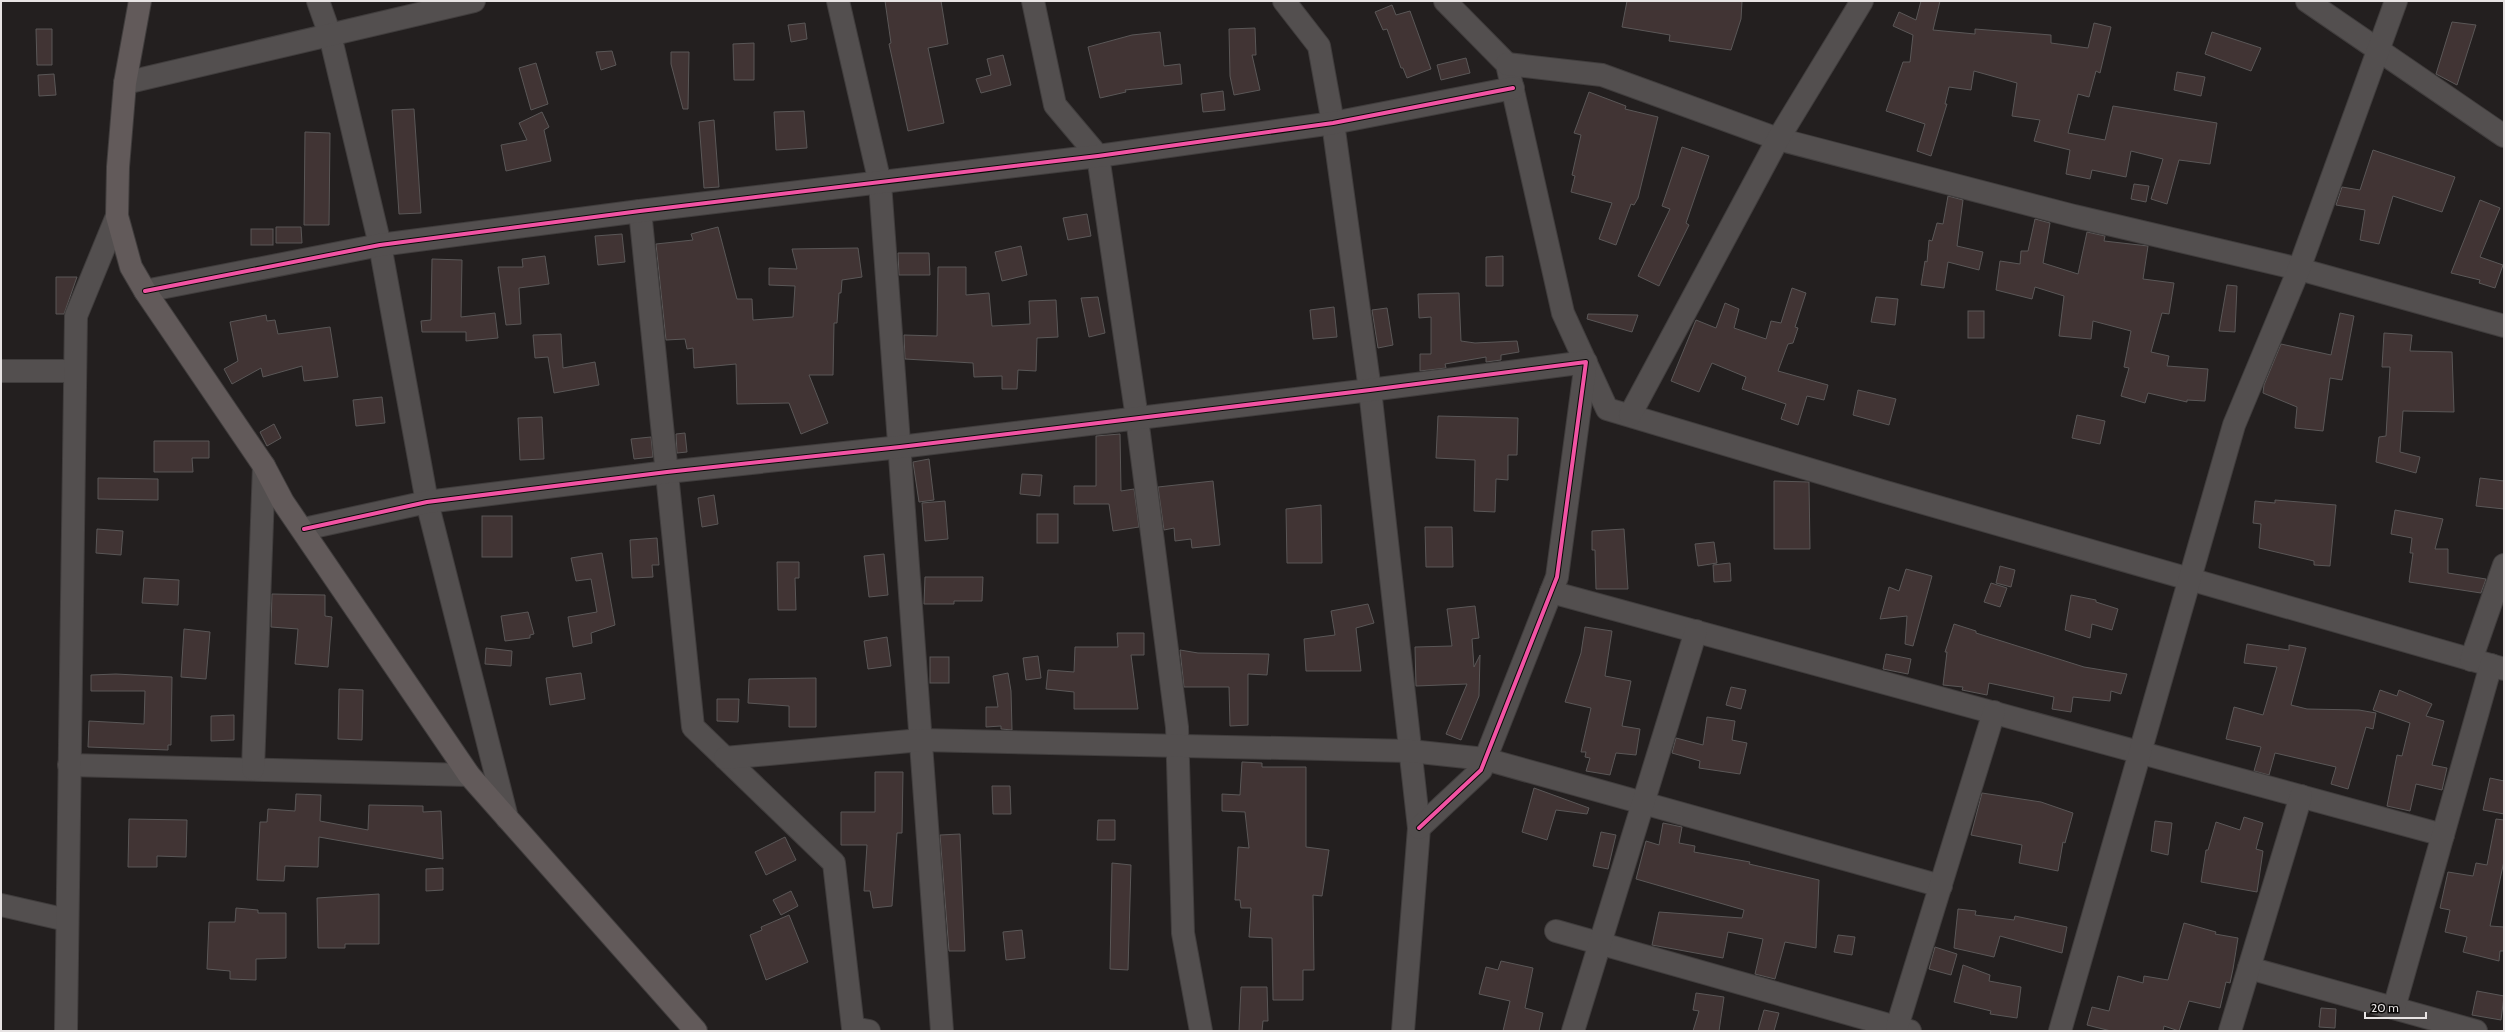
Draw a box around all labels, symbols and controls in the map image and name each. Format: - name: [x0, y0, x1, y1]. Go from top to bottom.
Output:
- scale bar: [2365, 994, 2426, 1020]
- text: 20 m: [2371, 1000, 2399, 1015]

